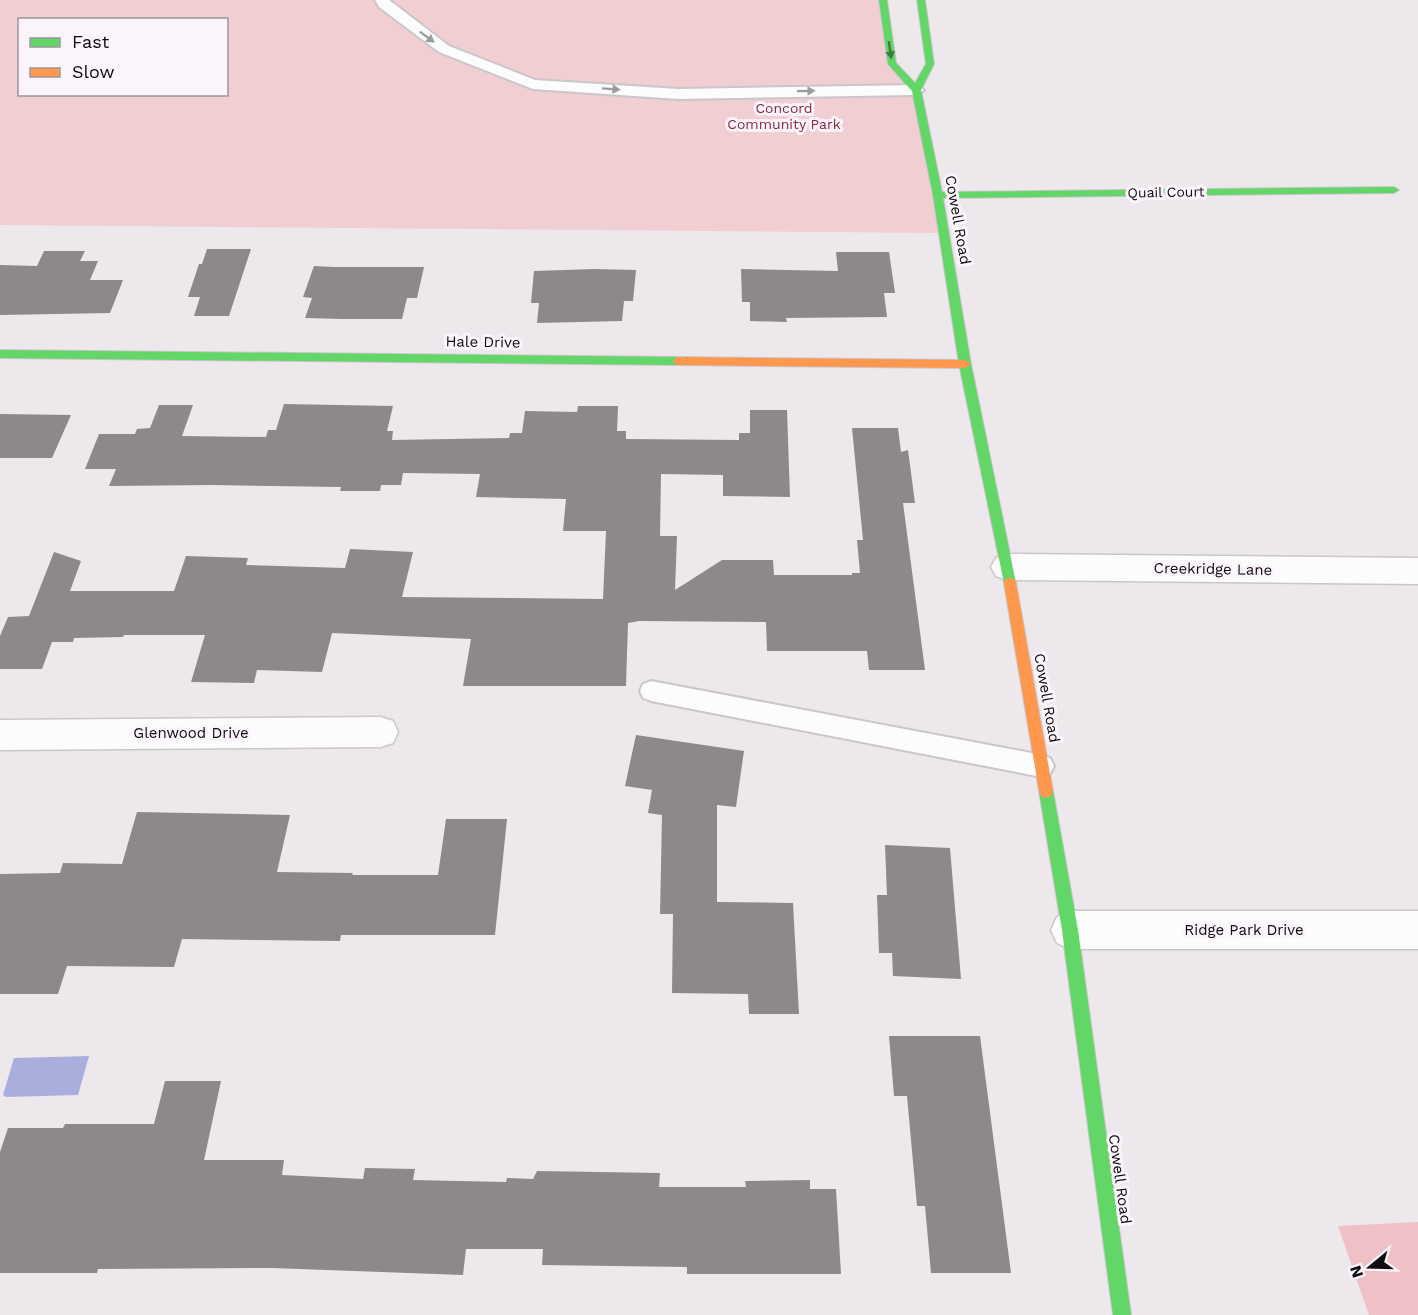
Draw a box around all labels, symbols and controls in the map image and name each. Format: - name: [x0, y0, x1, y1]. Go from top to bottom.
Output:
- legend: [18, 18, 228, 96]
- one-way arrow: [419, 30, 435, 43]
- text: Fast: [72, 31, 110, 52]
- one-way arrow: [885, 40, 894, 59]
- text: Slow: [72, 61, 115, 82]
- one-way arrow: [602, 84, 621, 94]
- one-way arrow: [796, 86, 815, 96]
- park label: Concord Community Park: [727, 100, 841, 132]
- street label: Cowell Road: [941, 174, 975, 266]
- street label: Quail Court: [1127, 183, 1205, 201]
- street label: Hale Drive: [445, 332, 521, 352]
- street label: Creekridge Lane: [1154, 559, 1272, 579]
- street label: Cowell Road: [1030, 652, 1064, 744]
- street label: Glenwood Drive: [133, 724, 249, 742]
- street label: Ridge Park Drive: [1184, 921, 1304, 939]
- street label: Cowell Road: [1105, 1133, 1135, 1225]
- north arrow: [1340, 1237, 1400, 1297]
- text: N: [1345, 1263, 1367, 1280]

